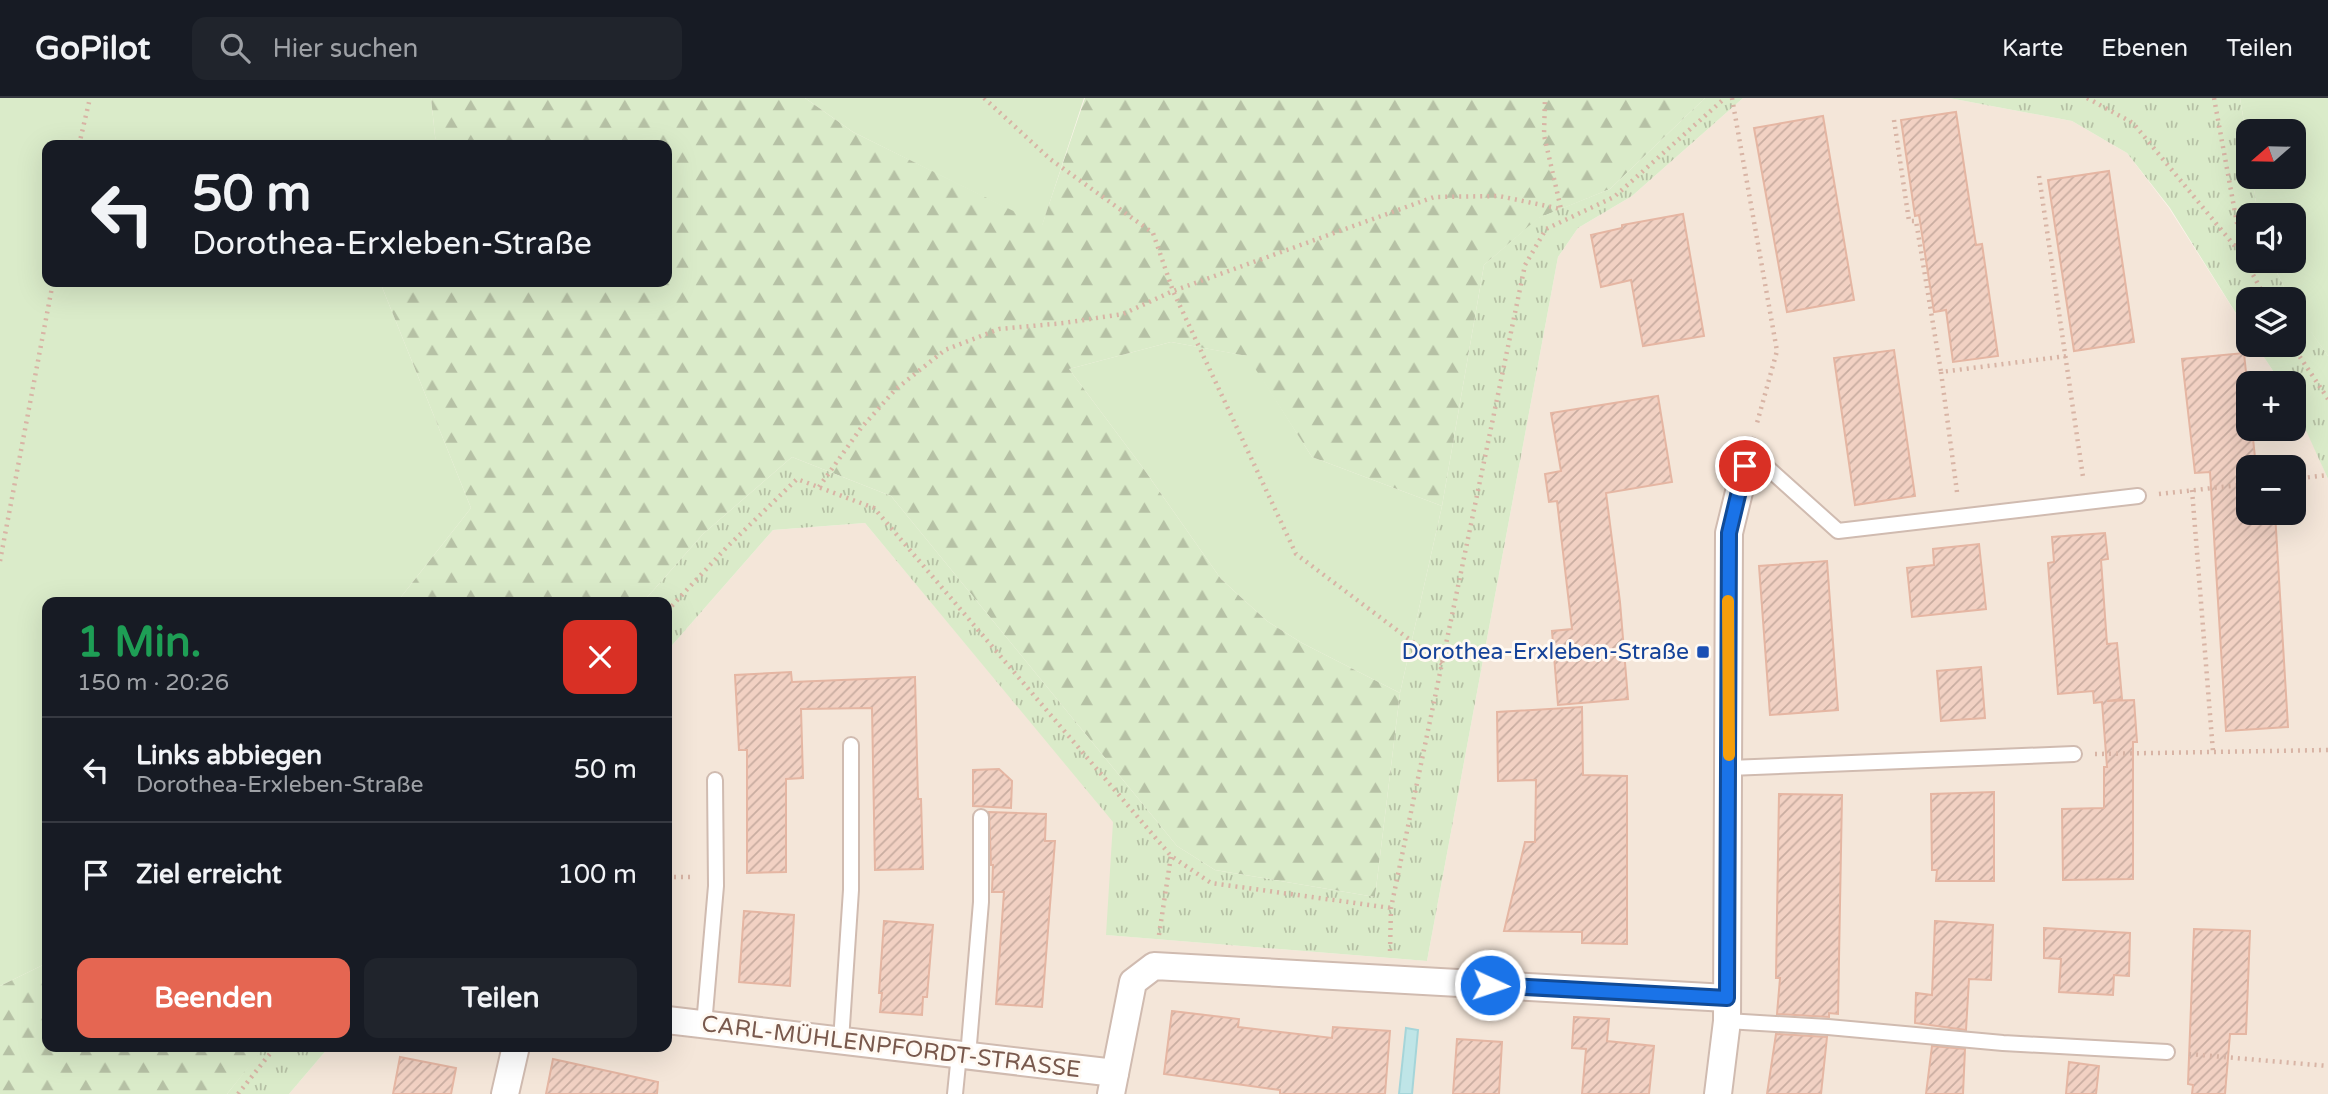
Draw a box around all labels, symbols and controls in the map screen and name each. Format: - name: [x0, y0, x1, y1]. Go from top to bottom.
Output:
- search box: [192, 17, 682, 80]
- text: GoPilot: [35, 29, 150, 68]
- icon: search: [216, 29, 254, 67]
- text: Hier suchen: [272, 33, 418, 64]
- text: Karte: [2002, 34, 2063, 63]
- text: Ebenen: [2101, 34, 2188, 63]
- text: Teilen: [2226, 34, 2293, 63]
- north arrow: [2236, 119, 2306, 189]
- map controls: [2236, 119, 2306, 525]
- text: 50 m: [192, 165, 311, 224]
- icon: left: [77, 168, 168, 259]
- button: sound: [2236, 203, 2306, 273]
- text: Dorothea-Erxleben-Straße: [192, 225, 592, 263]
- button: layers: [2236, 287, 2306, 357]
- button: +: [2236, 371, 2306, 441]
- pin: [1715, 436, 1775, 496]
- icon: arrive: [1726, 447, 1764, 485]
- button: −: [2236, 455, 2306, 525]
- text: 1 Min.: [77, 617, 201, 668]
- button: close: [563, 620, 637, 694]
- place label: Dorothea-Erxleben-Straße: [1402, 638, 1689, 666]
- marker: Dorothea-Erxleben-Straße: [1695, 644, 1711, 660]
- text: 150 m · 20:26: [77, 669, 229, 697]
- text: Links abbiegen: [136, 740, 322, 771]
- icon: left: [77, 751, 115, 789]
- text: 50 m: [574, 754, 637, 785]
- text: Dorothea-Erxleben-Straße: [136, 771, 423, 799]
- icon: arrive: [77, 856, 115, 894]
- text: Ziel erreicht: [136, 859, 282, 890]
- text: 100 m: [557, 859, 637, 890]
- position arrow: [1453, 948, 1527, 1022]
- button: Beenden: [77, 958, 350, 1038]
- button: Teilen: [364, 958, 637, 1038]
- street label: CARL-MÜHLENPFORDT-STRASSE: [700, 1010, 1082, 1084]

